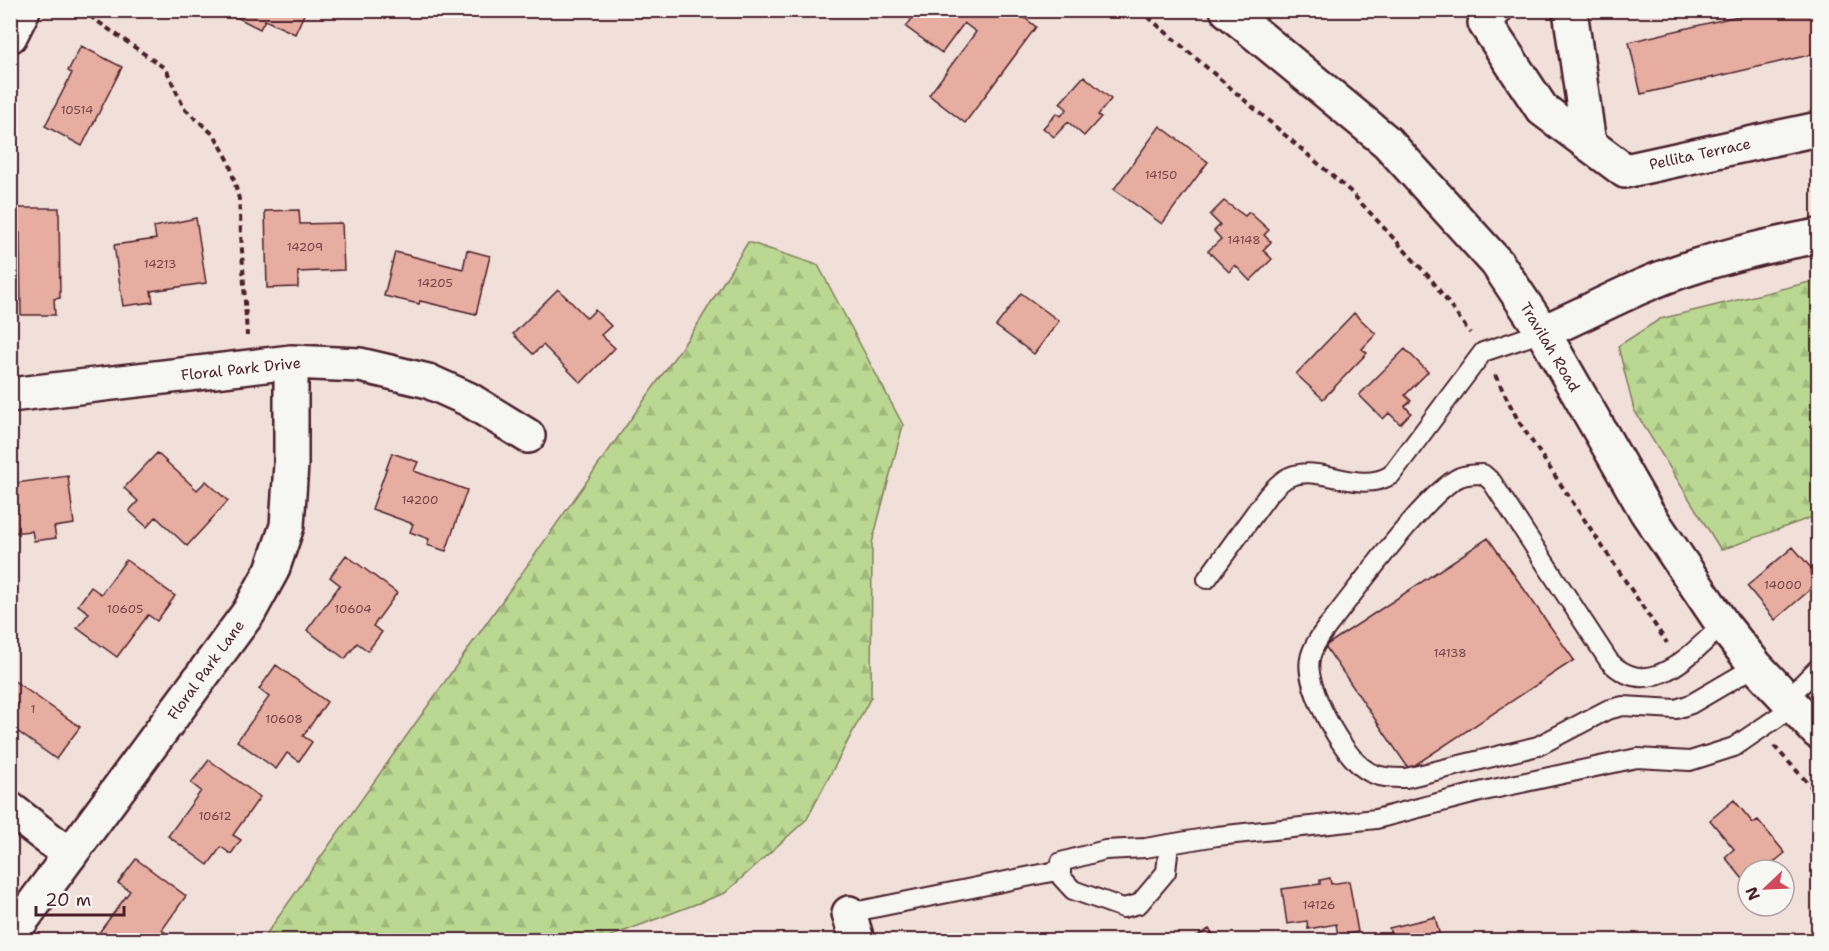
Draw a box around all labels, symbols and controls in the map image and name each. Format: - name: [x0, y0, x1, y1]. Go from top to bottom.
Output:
- house number: 10514: [61, 102, 93, 118]
- street label: Pellita Terrace: [1647, 133, 1753, 175]
- house number: 14150: [1145, 167, 1177, 183]
- house number: 14148: [1227, 232, 1261, 248]
- house number: 14209: [287, 239, 323, 255]
- house number: 14213: [144, 256, 176, 272]
- house number: 14205: [417, 275, 453, 291]
- street label: Travilah Road: [1515, 299, 1585, 396]
- street label: Floral Park Drive: [180, 353, 302, 385]
- house number: 14200: [402, 492, 438, 508]
- house number: 14000: [1764, 577, 1802, 593]
- house number: 10605: [107, 601, 143, 617]
- house number: 10604: [334, 601, 372, 617]
- street label: Floral Park Lane: [163, 616, 249, 724]
- house number: 14138: [1433, 645, 1467, 661]
- house number: 1: [30, 701, 36, 717]
- house number: 10608: [265, 711, 303, 727]
- house number: 10612: [198, 808, 232, 824]
- north arrow: [1736, 858, 1796, 918]
- scale bar: [36, 879, 124, 917]
- text: N: [1741, 884, 1765, 904]
- text: 20 m: [45, 888, 91, 912]
- house number: 14126: [1303, 897, 1335, 913]

